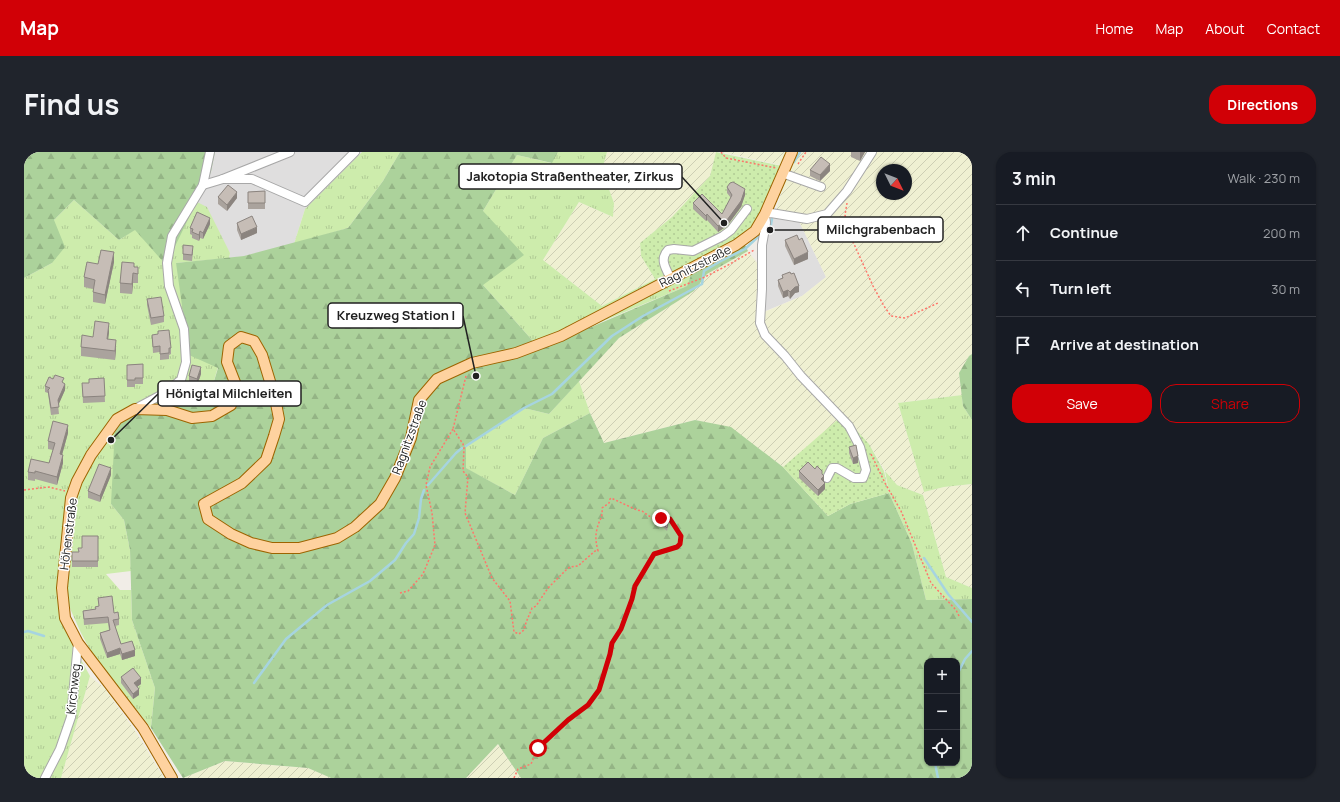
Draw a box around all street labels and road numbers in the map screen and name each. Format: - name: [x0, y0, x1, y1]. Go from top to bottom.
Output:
- street label: Ragnitzstraße: [656, 241, 734, 291]
- street label: Ragnitzstraße: [388, 397, 430, 477]
- street label: Höhenstraße: [55, 497, 81, 571]
- street label: Kirchweg: [62, 663, 84, 715]

